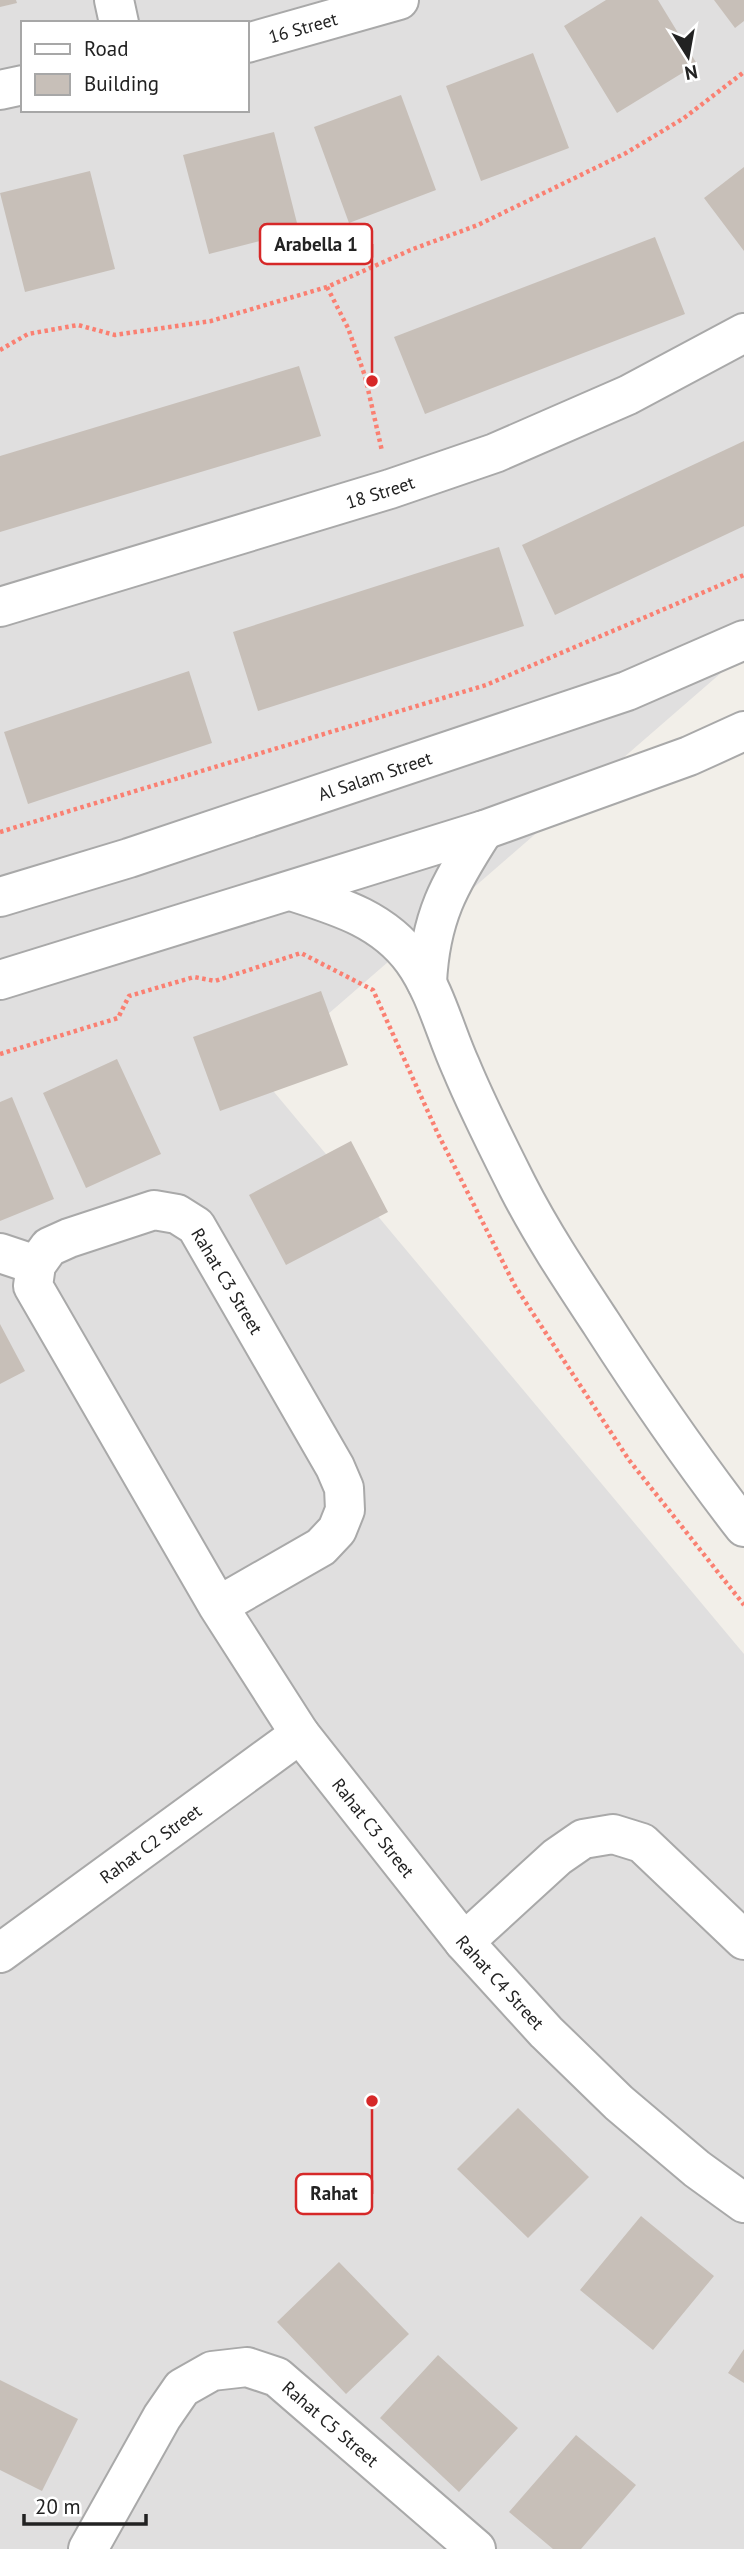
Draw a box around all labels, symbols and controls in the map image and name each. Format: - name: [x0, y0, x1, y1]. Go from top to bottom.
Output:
- street label: 16 Street: [266, 7, 340, 48]
- legend: [21, 21, 248, 112]
- north arrow: [653, 21, 723, 91]
- text: Road: [84, 35, 128, 62]
- text: N: [683, 60, 700, 86]
- text: Building: [84, 70, 159, 97]
- callout: Arabella 1: [260, 224, 372, 264]
- text: Arabella 1: [274, 232, 358, 256]
- street label: 18 Street: [343, 470, 417, 513]
- street label: Al Salam Street: [315, 746, 435, 805]
- street label: Rahat C3 Street: [186, 1224, 268, 1338]
- street label: Rahat C3 Street: [327, 1773, 420, 1882]
- street label: Rahat C2 Street: [95, 1799, 206, 1888]
- street label: Rahat C4 Street: [451, 1930, 549, 2034]
- callout: Rahat: [296, 2174, 372, 2214]
- text: Rahat: [310, 2181, 358, 2205]
- street label: Rahat C5 Street: [278, 2376, 384, 2471]
- scale bar: [24, 2482, 147, 2526]
- text: 20 m: [35, 2493, 81, 2520]

